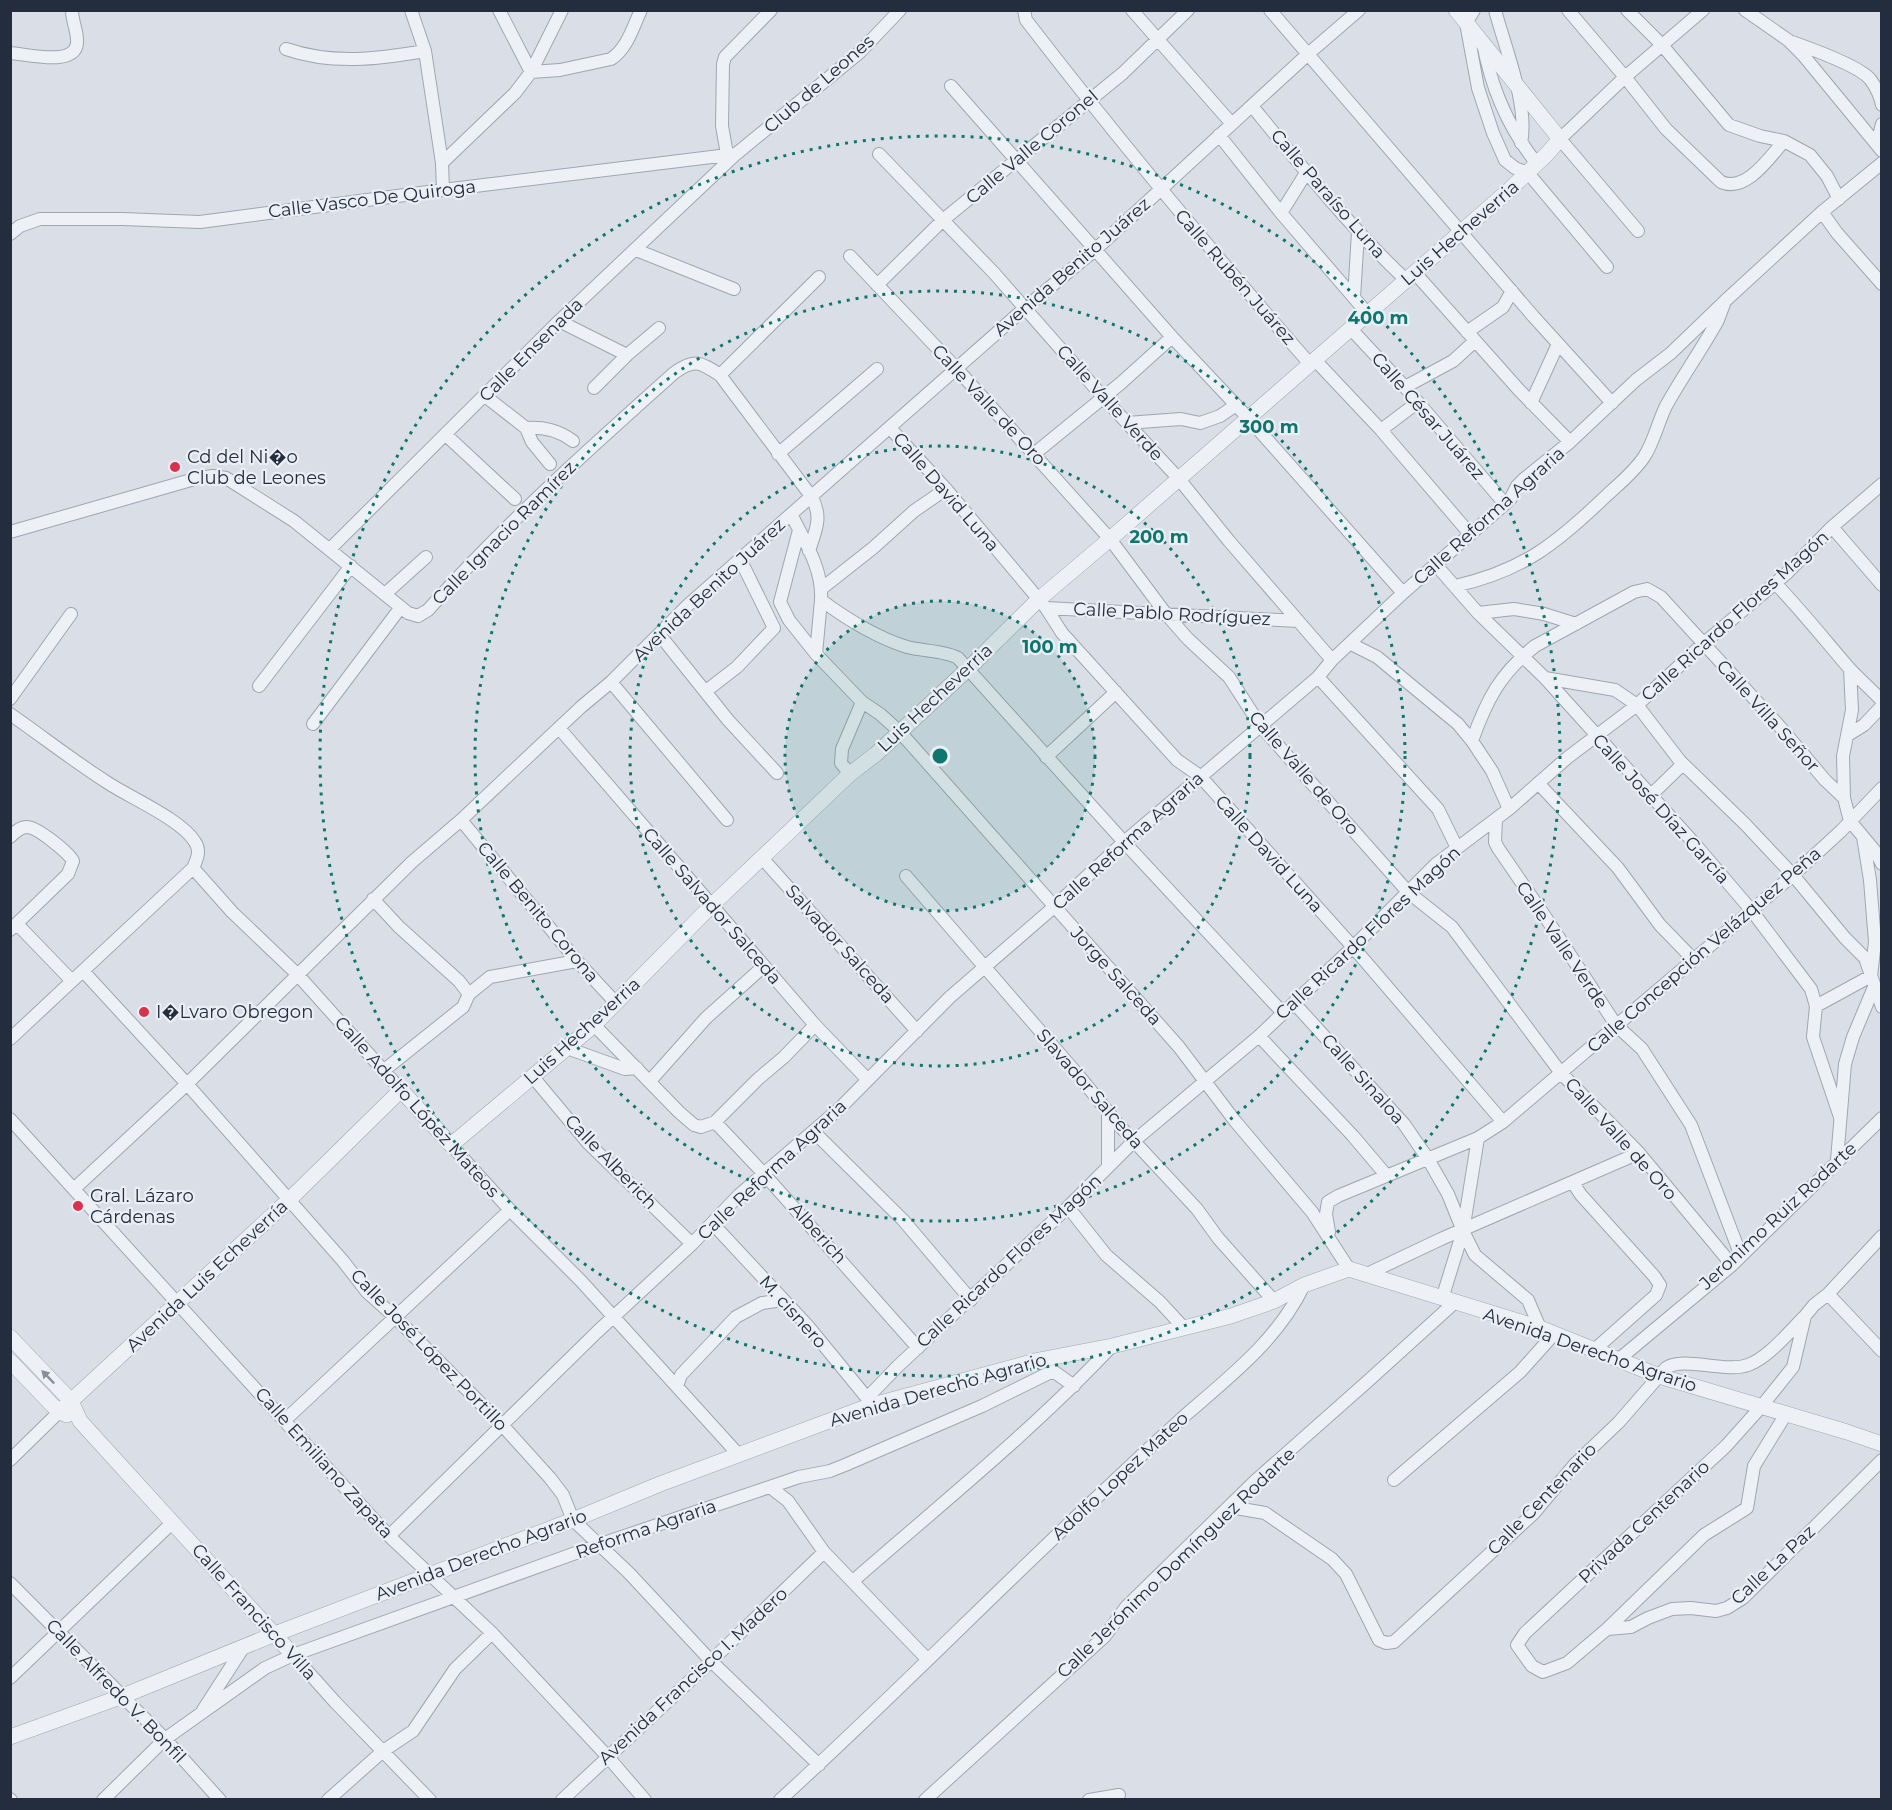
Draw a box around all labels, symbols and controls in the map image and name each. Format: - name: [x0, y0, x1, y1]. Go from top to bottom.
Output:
- street label: Club de Leones: [759, 30, 879, 138]
- street label: Calle Valle Coronel: [961, 85, 1103, 209]
- street label: Calle Paraíso Luna: [1266, 125, 1390, 263]
- street label: Calle Vasco De Quiroga: [267, 175, 477, 223]
- street label: Luis Hecheverria: [1396, 176, 1524, 290]
- street label: Avenida Benito Juárez: [989, 193, 1155, 341]
- street label: Calle Rubén Juárez: [1170, 205, 1300, 349]
- street label: Calle Ensenada: [474, 293, 588, 407]
- text: 400 m: [1348, 307, 1408, 329]
- street label: Calle Valle de Oro: [927, 340, 1051, 470]
- street label: Calle Valle Verde: [1052, 340, 1168, 466]
- street label: Calle César Juárez: [1367, 348, 1489, 484]
- text: 300 m: [1238, 416, 1299, 438]
- street label: Calle David Luna: [888, 428, 1004, 556]
- street label: Calle Reforma Agraria: [1409, 442, 1569, 590]
- place label: Cd del Ni�o Club de Leones: [187, 446, 326, 489]
- street label: Calle Ignacio Ramírez: [428, 457, 580, 609]
- marker: Cd del Ni�o Club de Leones: [168, 460, 182, 474]
- street label: Avenida Benito Juárez: [628, 514, 790, 666]
- text: 200 m: [1129, 526, 1189, 548]
- street label: Calle Ricardo Flores Magón: [1637, 526, 1833, 706]
- street label: Calle Pablo Rodríguez: [1073, 598, 1271, 630]
- text: 100 m: [1022, 636, 1078, 658]
- street label: Luis Hecheverria: [873, 639, 997, 757]
- street label: Calle Villa Señor: [1712, 655, 1824, 777]
- street label: Calle Valle de Oro: [1244, 706, 1364, 840]
- street label: Calle José Díaz García: [1588, 729, 1734, 889]
- centre of rings: [930, 746, 950, 766]
- street label: Calle Reforma Agraria: [1048, 767, 1208, 915]
- street label: Calle David Luna: [1210, 791, 1328, 917]
- street label: Calle Salvador Salceda: [638, 823, 786, 989]
- street label: Calle Benito Corona: [473, 837, 603, 987]
- street label: Calle Ricardo Flores Magón: [1271, 841, 1465, 1025]
- street label: Calle Concepción Velázquez Peña: [1583, 842, 1825, 1058]
- street label: Calle Valle Verde: [1511, 877, 1613, 1013]
- street label: Salvador Salceda: [781, 880, 899, 1008]
- street label: Jorge Salceda: [1065, 921, 1166, 1030]
- street label: Luis Hecheverria: [519, 973, 645, 1089]
- place label: I�Lvaro Obregon: [156, 1001, 313, 1023]
- marker: I�Lvaro Obregon: [137, 1005, 151, 1019]
- street label: Calle Adolfo López Mateos: [330, 1012, 504, 1202]
- street label: Slavador Salceda: [1032, 1024, 1148, 1154]
- street label: Calle Sinaloa: [1317, 1029, 1409, 1129]
- street label: Calle Valle de Oro: [1560, 1073, 1682, 1205]
- street label: Calle Reforma Agraria: [693, 1095, 851, 1245]
- street label: Calle Alberich: [560, 1110, 662, 1214]
- street label: Jeronimo Ruiz Rodarte: [1694, 1137, 1861, 1295]
- street label: Calle Ricardo Flores Magón: [912, 1169, 1106, 1353]
- place label: Gral. Lázaro Cárdenas: [90, 1185, 194, 1228]
- street label: Avenida Luis Echeverría: [122, 1195, 292, 1357]
- street label: Alberich: [785, 1198, 851, 1268]
- marker: Gral. Lázaro Cárdenas: [71, 1199, 85, 1213]
- street label: Calle José López Portillo: [346, 1265, 512, 1435]
- street label: M. cisnero: [754, 1271, 832, 1353]
- street label: Avenida Derecho Agrario: [1480, 1303, 1700, 1397]
- street label: Avenida Derecho Agrario: [827, 1348, 1049, 1432]
- one-way arrow: [42, 1371, 56, 1385]
- street label: Calle Emiliano Zapata: [250, 1383, 398, 1543]
- street label: Adolfo Lopez Mateo: [1047, 1407, 1193, 1545]
- street label: Calle Centenario: [1483, 1438, 1601, 1560]
- street label: Calle Jerónimo Domínguez Rodarte: [1052, 1443, 1300, 1683]
- street label: Privada Centenario: [1574, 1456, 1714, 1588]
- street label: Reforma Agraria: [573, 1495, 719, 1563]
- street label: Avenida Derecho Agrario: [372, 1504, 590, 1606]
- street label: Calle La Paz: [1726, 1520, 1820, 1610]
- street label: Calle Francisco Villa: [187, 1539, 321, 1685]
- street label: Avenida Francisco I. Madero: [594, 1583, 792, 1769]
- street label: Calle Alfredo V. Bonfil: [41, 1614, 191, 1768]

